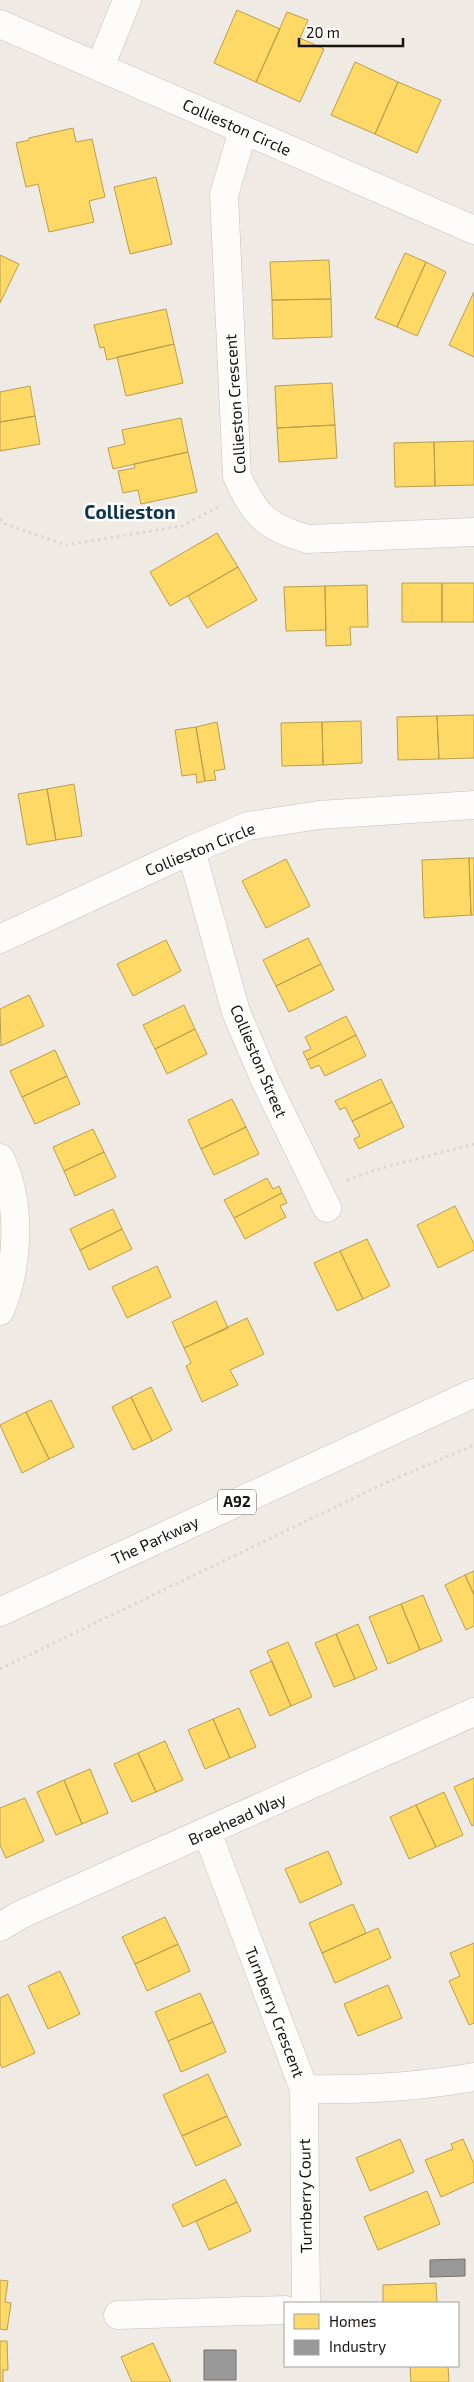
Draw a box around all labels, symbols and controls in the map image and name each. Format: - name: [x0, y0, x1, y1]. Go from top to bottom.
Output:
- scale bar: [299, 15, 403, 47]
- text: 20 m: [306, 23, 340, 41]
- street label: Collieston Circle: [180, 94, 294, 159]
- street label: Collieston Crescent: [220, 333, 249, 475]
- district label: Collieston: [84, 500, 176, 523]
- street label: Collieston Circle: [142, 818, 258, 879]
- street label: Collieston Street: [227, 1001, 292, 1120]
- road number: A92: [218, 1490, 256, 1514]
- street label: The Parkway: [108, 1511, 202, 1568]
- street label: Braehead Way: [185, 1788, 289, 1849]
- street label: Turnberry Crescent: [242, 1944, 309, 2080]
- street label: Turnberry Court: [294, 2138, 315, 2254]
- legend: [284, 2302, 459, 2367]
- text: Homes: [329, 2312, 376, 2330]
- text: Industry: [329, 2337, 386, 2355]

